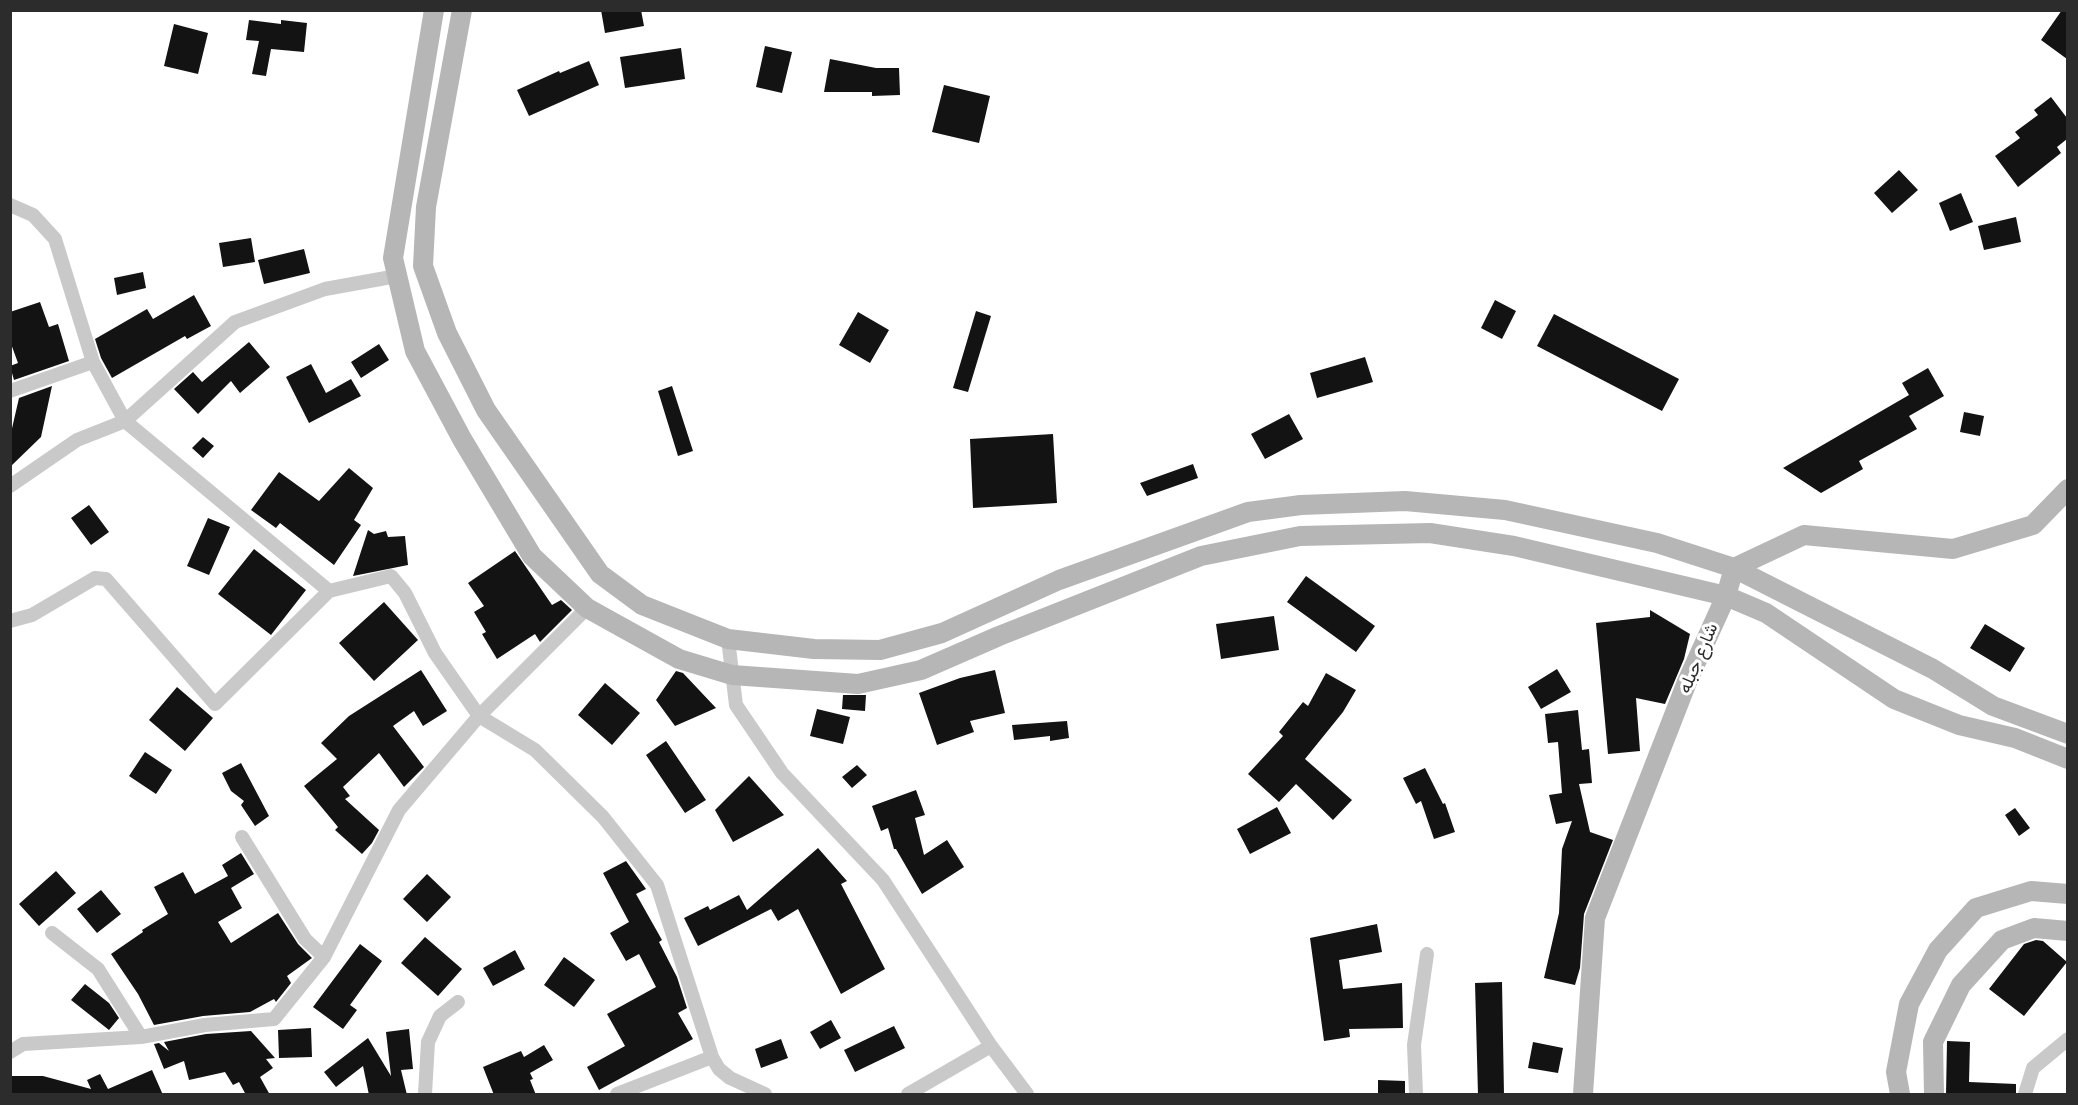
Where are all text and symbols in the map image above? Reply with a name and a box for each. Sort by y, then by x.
street label: شارع جبله [1674,620,1722,696]

